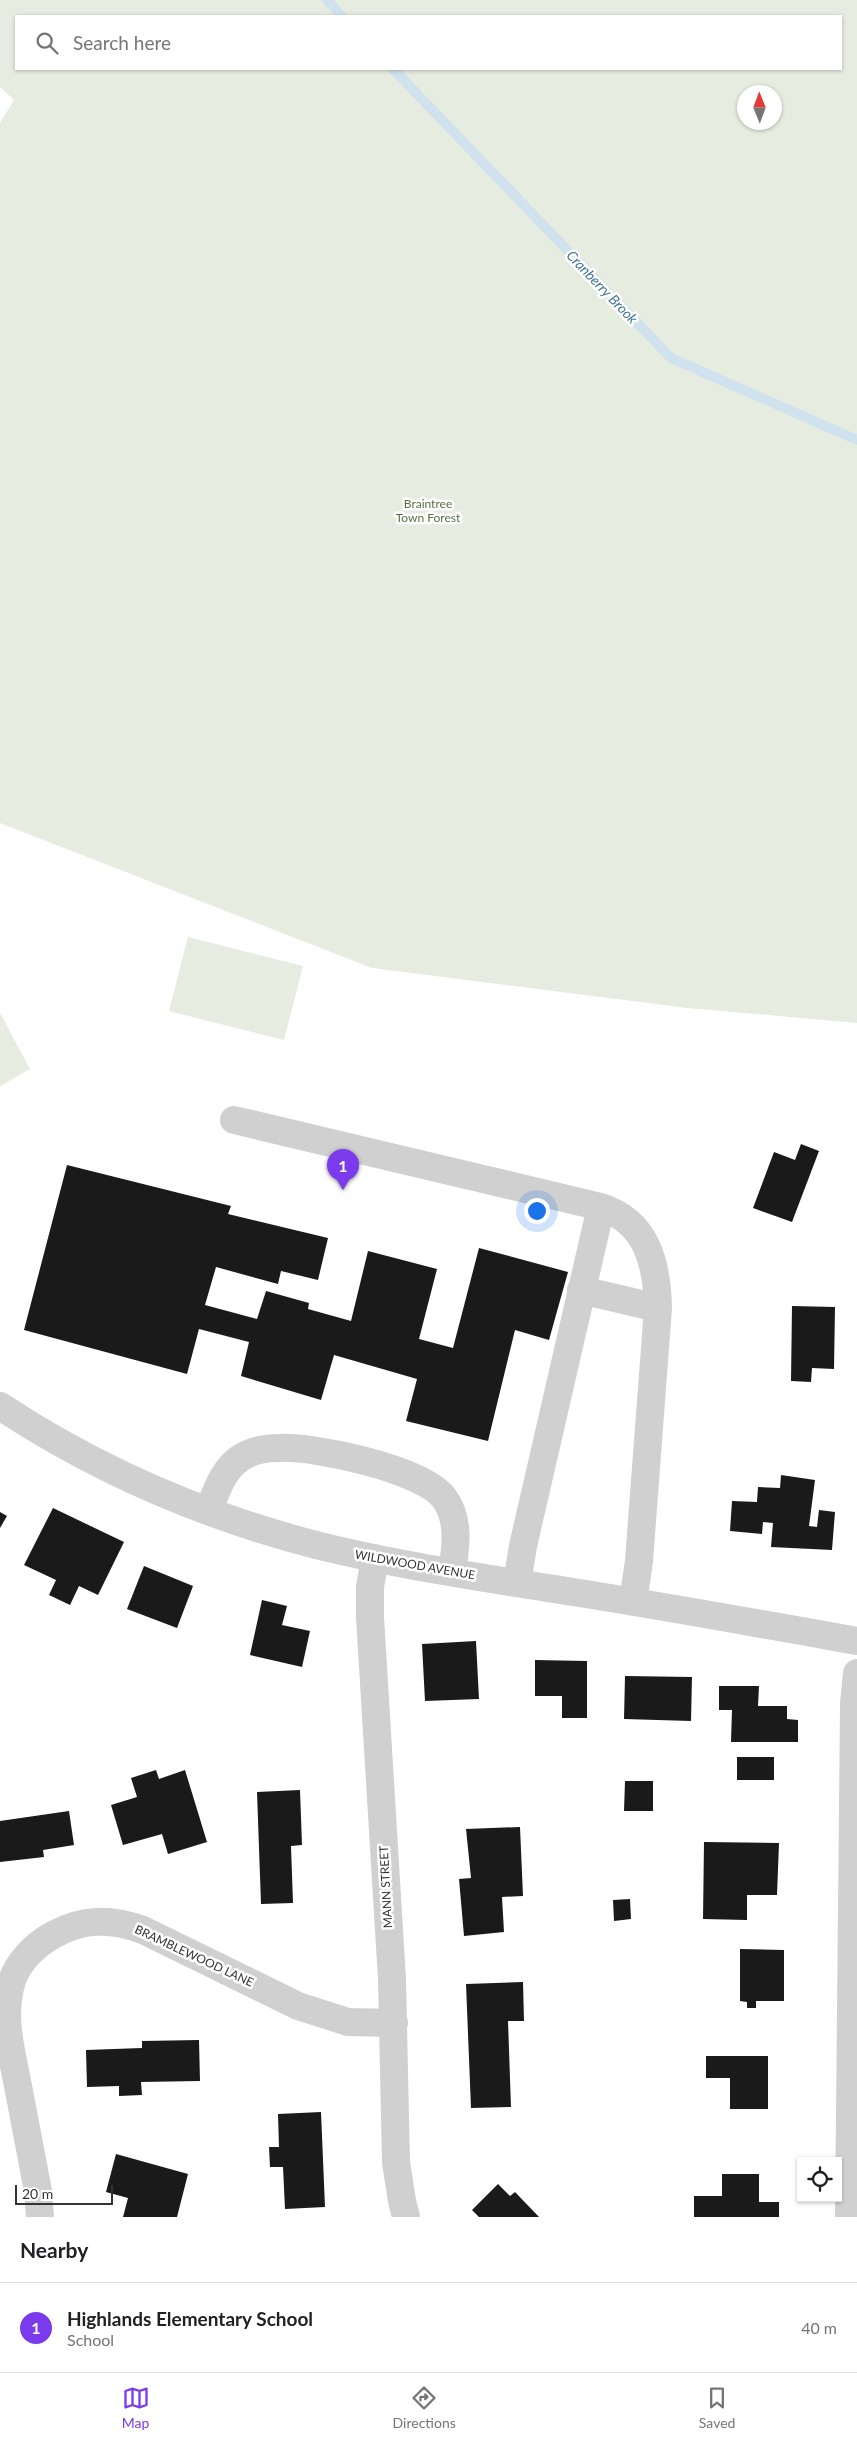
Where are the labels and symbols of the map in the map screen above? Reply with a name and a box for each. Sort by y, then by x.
north arrow [737,85,782,130]
water label: Cranberry Brook [563,247,642,327]
park label: Braintree Town Forest [396,496,461,525]
pin: 1 [327,1149,359,1190]
your location [524,1198,550,1224]
street label: WILDWOOD AVENUE [354,1547,476,1582]
street label: MANN STREET [376,1845,395,1929]
street label: BRAMBLEWOOD LANE [132,1921,256,1990]
scale bar [15,2182,112,2205]

